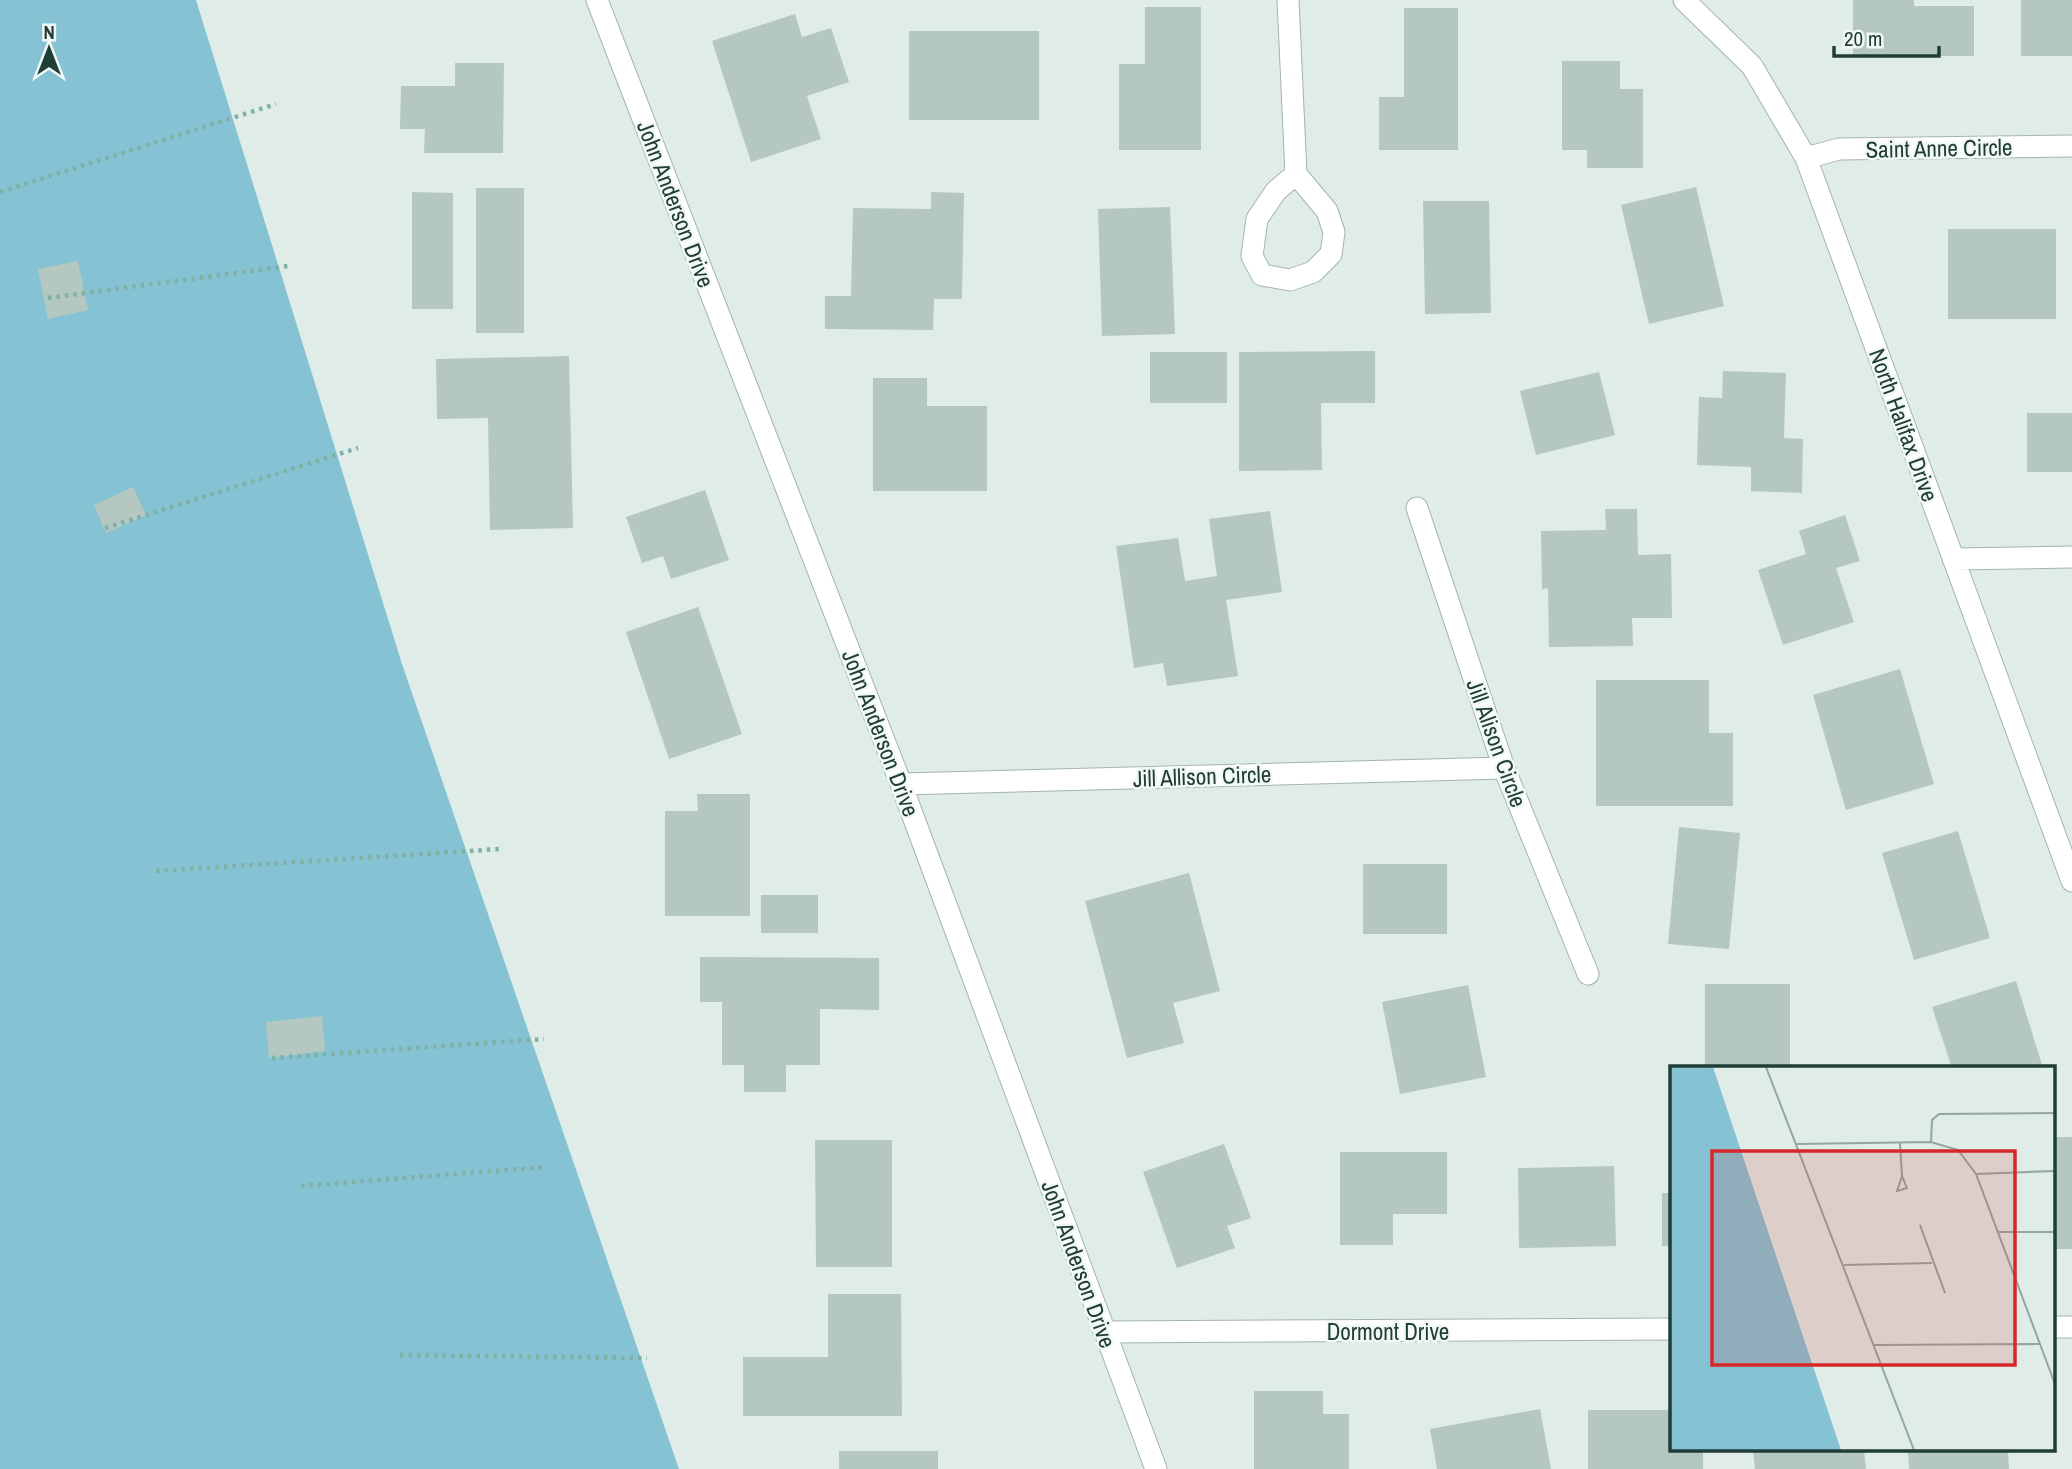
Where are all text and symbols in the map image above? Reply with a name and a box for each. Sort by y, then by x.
north arrow [14,14,84,84]
scale bar [1834,14,1939,58]
text: N [43,19,55,45]
text: 20 m [1844,24,1882,53]
street label: John Anderson Drive [630,116,722,292]
street label: Saint Anne Circle [1865,131,2013,165]
street label: North Halifax Drive [1862,344,1946,506]
street label: John Anderson Drive [835,645,927,821]
street label: Jill Alison Circle [1459,675,1535,811]
street label: Jill Allison Circle [1132,758,1272,794]
inset map [1670,1066,2054,1452]
street label: John Anderson Drive [1034,1176,1124,1352]
street label: Dormont Drive [1327,1316,1449,1347]

